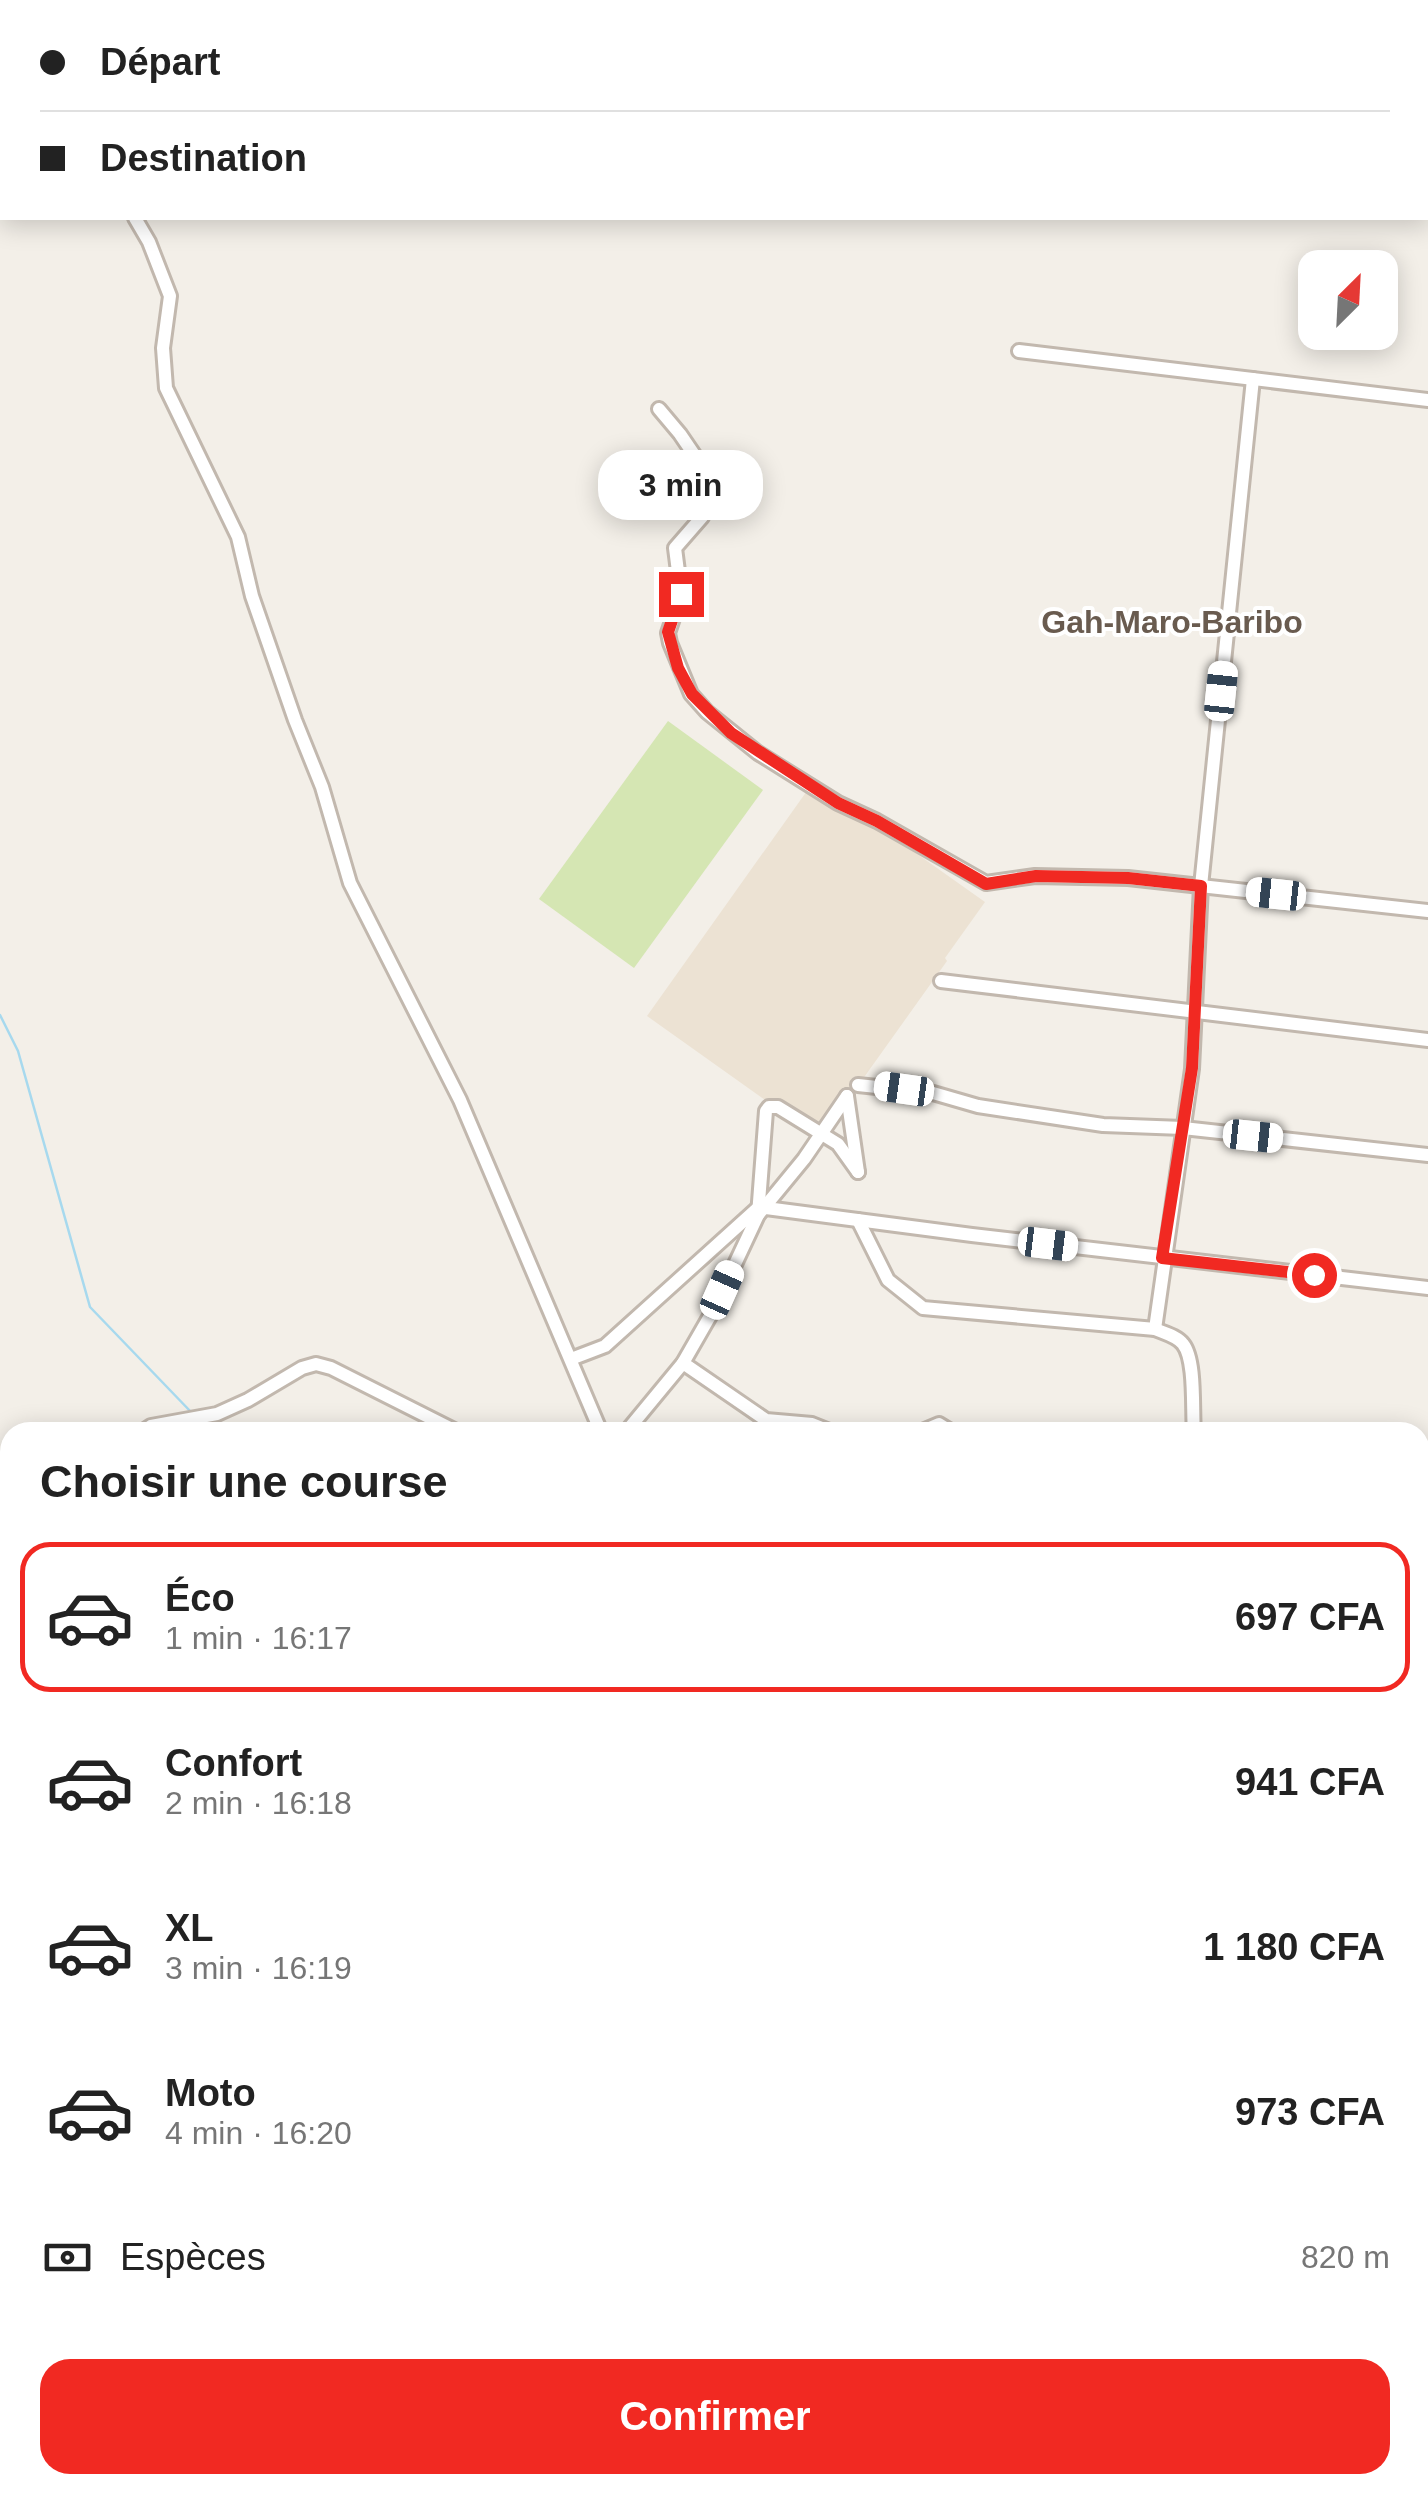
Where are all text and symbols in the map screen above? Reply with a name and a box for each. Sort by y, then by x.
text: Départ [100,41,220,83]
text: Destination [100,137,307,179]
north arrow [1298,250,1398,350]
map controls [1298,250,1398,350]
callout: 3 min [598,449,764,519]
text: 3 min [639,467,722,503]
route end [659,572,704,617]
district label: Gah-Maro-Baribo [1041,604,1303,640]
car [1203,660,1239,722]
car [1245,876,1307,912]
car [872,1070,936,1108]
car [1222,1118,1284,1154]
car [1016,1225,1080,1263]
route start [1292,1253,1337,1298]
car [696,1256,748,1324]
text: Choisir une course [40,1456,448,1507]
icon: car [45,1572,135,1662]
text: Éco [165,1577,235,1619]
text: 697 CFA [1235,1596,1385,1638]
text: 1 min · 16:17 [165,1620,352,1656]
icon: car [45,1737,135,1827]
text: Confort [165,1742,302,1784]
text: 941 CFA [1235,1761,1385,1803]
text: 2 min · 16:18 [165,1785,352,1821]
icon: car [45,1902,135,1992]
text: XL [165,1907,214,1949]
text: 1 180 CFA [1203,1926,1385,1968]
text: 3 min · 16:19 [165,1950,352,1986]
icon: car [45,2067,135,2157]
text: Moto [165,2072,256,2114]
text: 973 CFA [1235,2091,1385,2133]
text: 4 min · 16:20 [165,2115,352,2151]
icon: cash [40,2230,95,2285]
text: Espèces [120,2236,266,2278]
text: 820 m [1301,2239,1390,2275]
button: Confirmer [40,2359,1390,2474]

